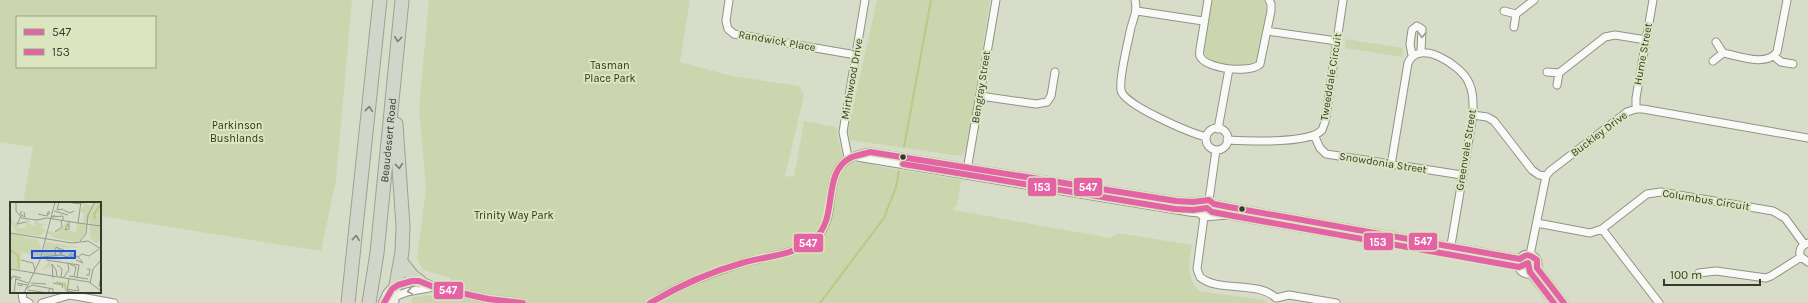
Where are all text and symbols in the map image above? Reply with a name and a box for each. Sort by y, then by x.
legend [16,16,156,68]
street label: Hume Street [1631,22,1655,86]
text: 547 [52,25,71,39]
street label: Randwick Place [737,28,817,54]
street label: Tweeddale Circuit [1318,32,1344,122]
one-way arrow [1418,33,1426,39]
one-way arrow [394,36,403,42]
street label: Mirthwood Drive [838,37,866,121]
text: 153 [52,45,70,59]
street label: Bengray Street [969,50,993,124]
park label: Tasman Place Park [584,59,636,85]
street label: Beaudesert Road [378,97,399,183]
one-way arrow [364,106,373,112]
street label: Greenvale Street [1453,108,1479,192]
street label: Buckley Drive [1568,108,1630,160]
park label: Parkinson Bushlands [210,119,264,145]
street label: Snowdonia Street [1338,150,1428,176]
unlabelled marker [898,152,908,162]
one-way arrow [394,162,403,169]
line badge: 153 [1027,177,1057,197]
line badge: 547 [1073,177,1103,197]
text: 153 [1033,181,1051,194]
text: 547 [1079,181,1098,194]
street label: Columbus Circuit [1661,187,1751,213]
inset map [10,202,101,293]
unlabelled marker [1237,204,1247,214]
park label: Trinity Way Park [474,209,554,222]
line badge: 153 [1363,232,1394,251]
line badge: 547 [1408,232,1438,251]
line badge: 547 [793,233,824,253]
one-way arrow [351,235,360,241]
text: 547 [1414,235,1433,248]
text: 153 [1369,236,1387,249]
text: 547 [799,237,818,250]
scale bar [1664,261,1760,287]
text: 100 m [1670,268,1702,282]
line badge: 547 [433,281,464,300]
text: 547 [439,284,458,297]
one-way arrow [407,287,413,295]

